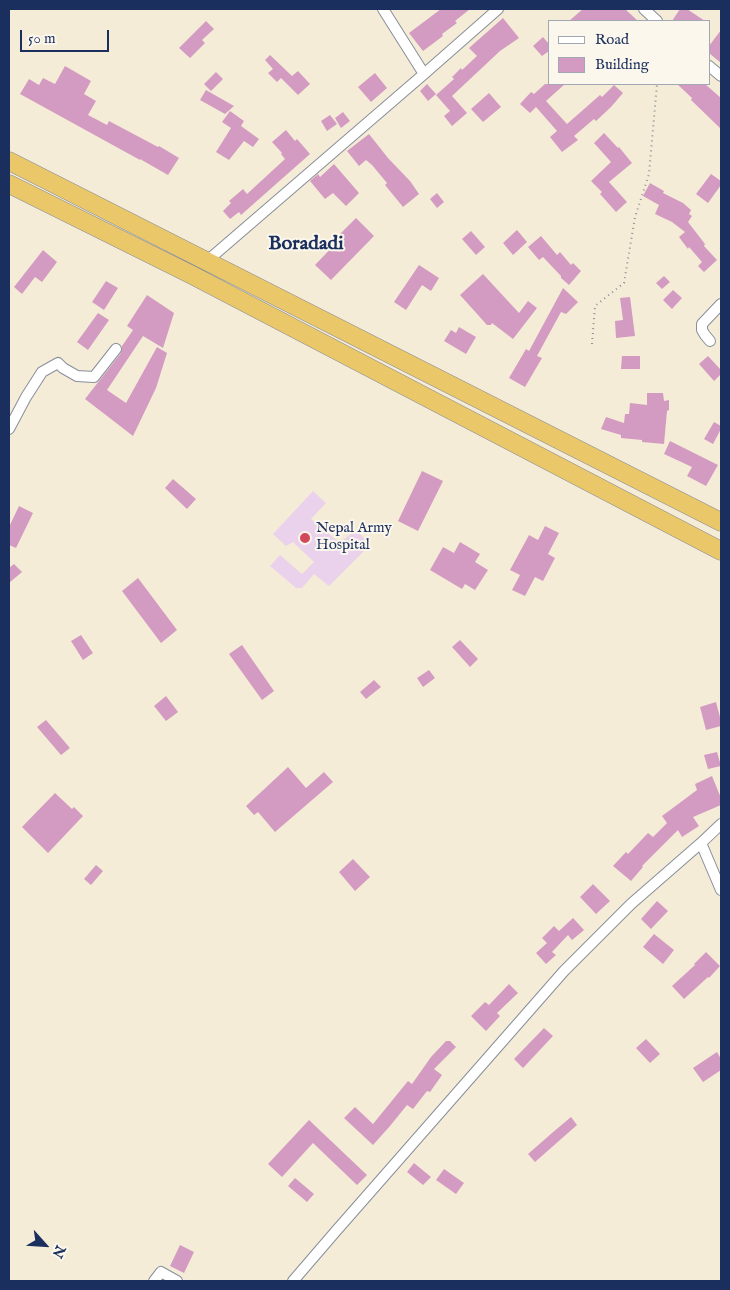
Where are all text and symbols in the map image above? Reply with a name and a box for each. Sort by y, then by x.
scale bar [22,20,111,52]
legend [548,20,710,85]
text: 50 m [28,29,56,48]
text: Road [595,30,629,49]
text: Building [595,55,649,74]
district label: Boradadi [268,233,344,257]
place label: Nepal Army Hospital [316,520,392,555]
marker: Nepal Army Hospital [298,531,312,545]
north arrow [20,1220,70,1270]
text: N [48,1242,69,1261]

